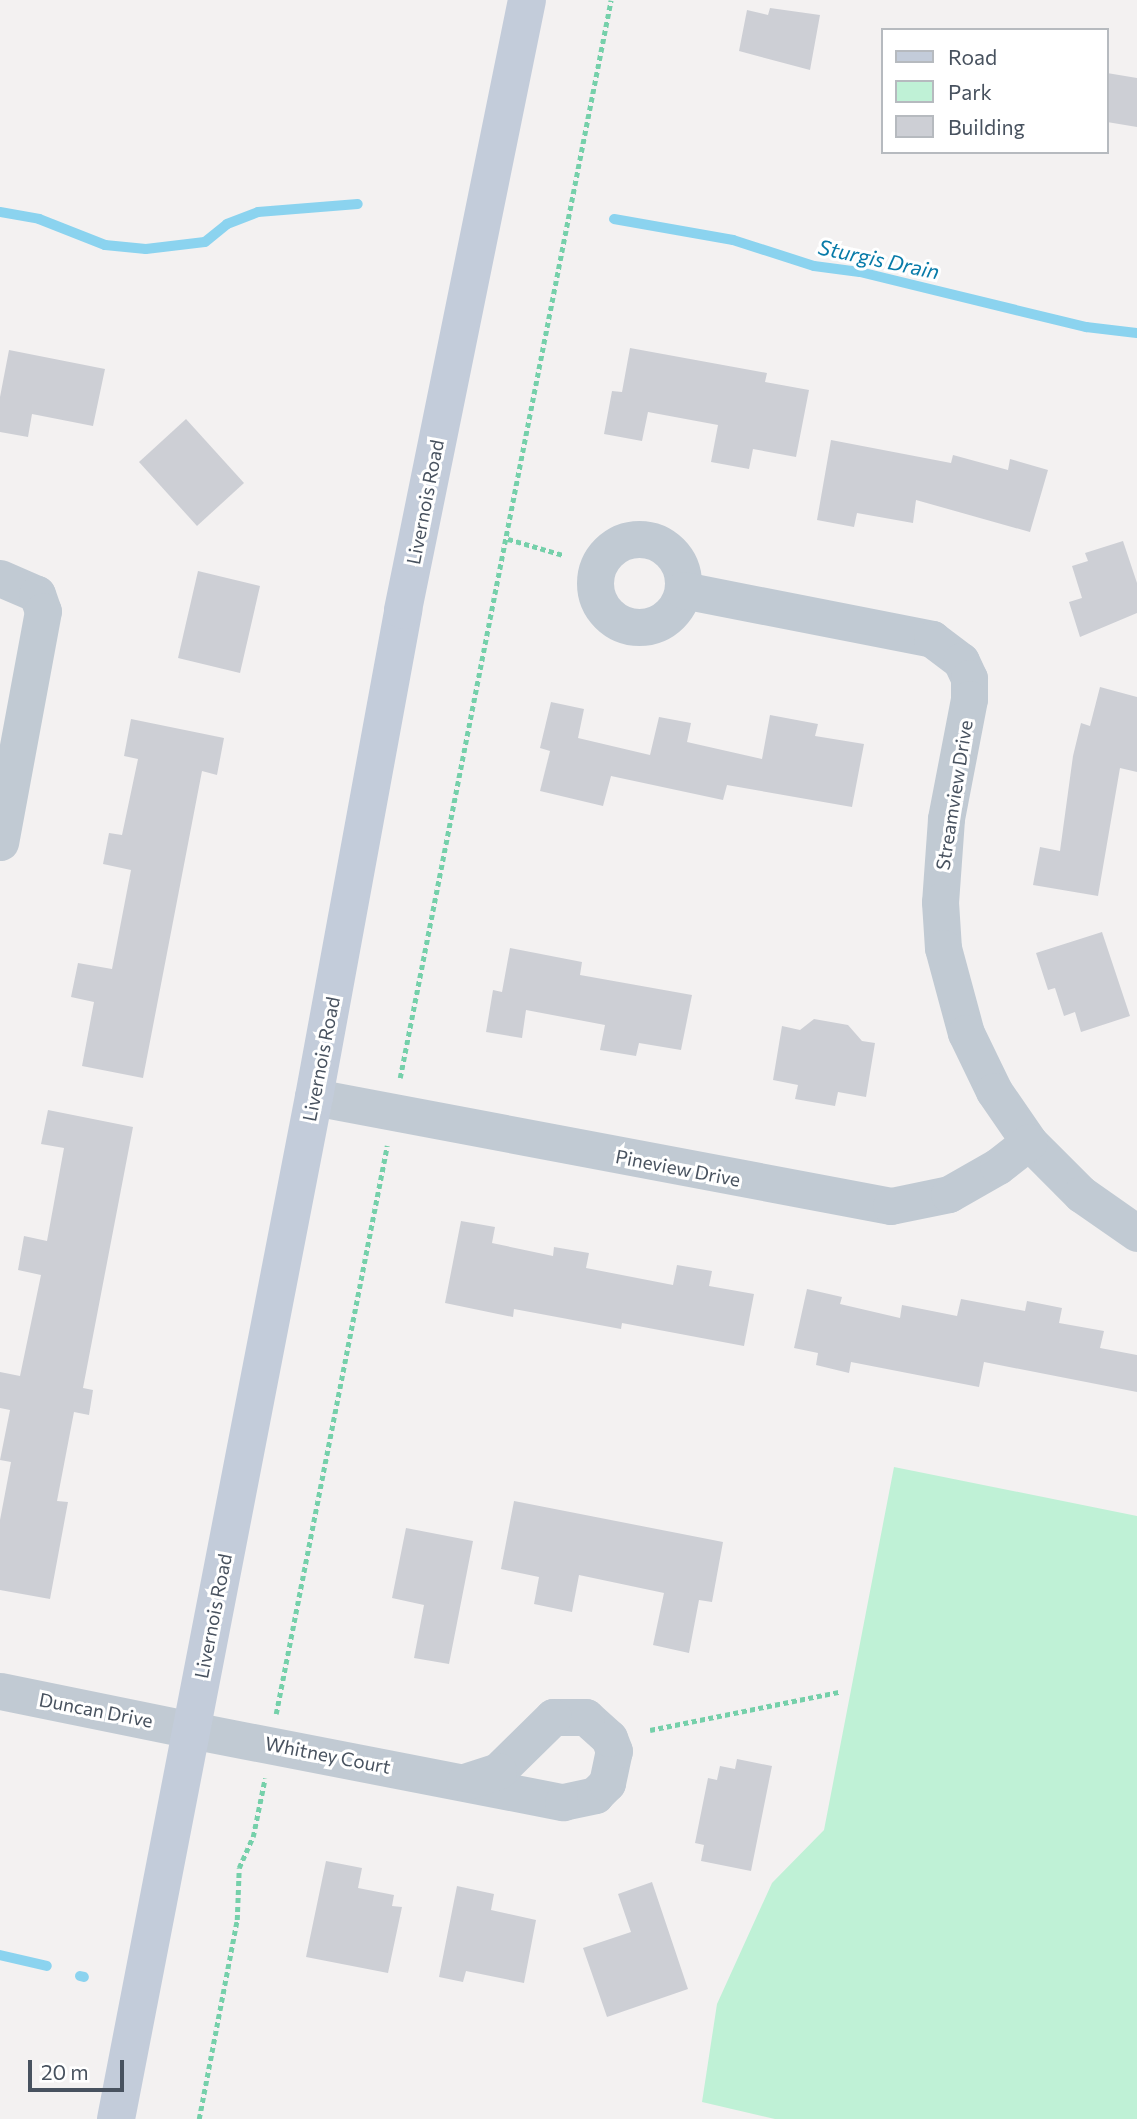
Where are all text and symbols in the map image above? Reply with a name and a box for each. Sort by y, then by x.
legend [881,28,1109,154]
text: Road [948,44,997,69]
text: Park [948,79,992,104]
text: Building [948,114,1025,139]
water label: Sturgis Drain [816,234,942,284]
street label: Livernois Road [402,438,448,566]
street label: Streamview Drive [931,718,977,872]
street label: Livernois Road [298,995,344,1123]
street label: Pineview Drive [614,1145,742,1191]
street label: Livernois Road [190,1552,236,1680]
street label: Duncan Drive [37,1688,155,1732]
street label: Whitney Court [263,1732,393,1778]
scale bar [32,2046,128,2090]
text: 20 m [41,2059,89,2084]

